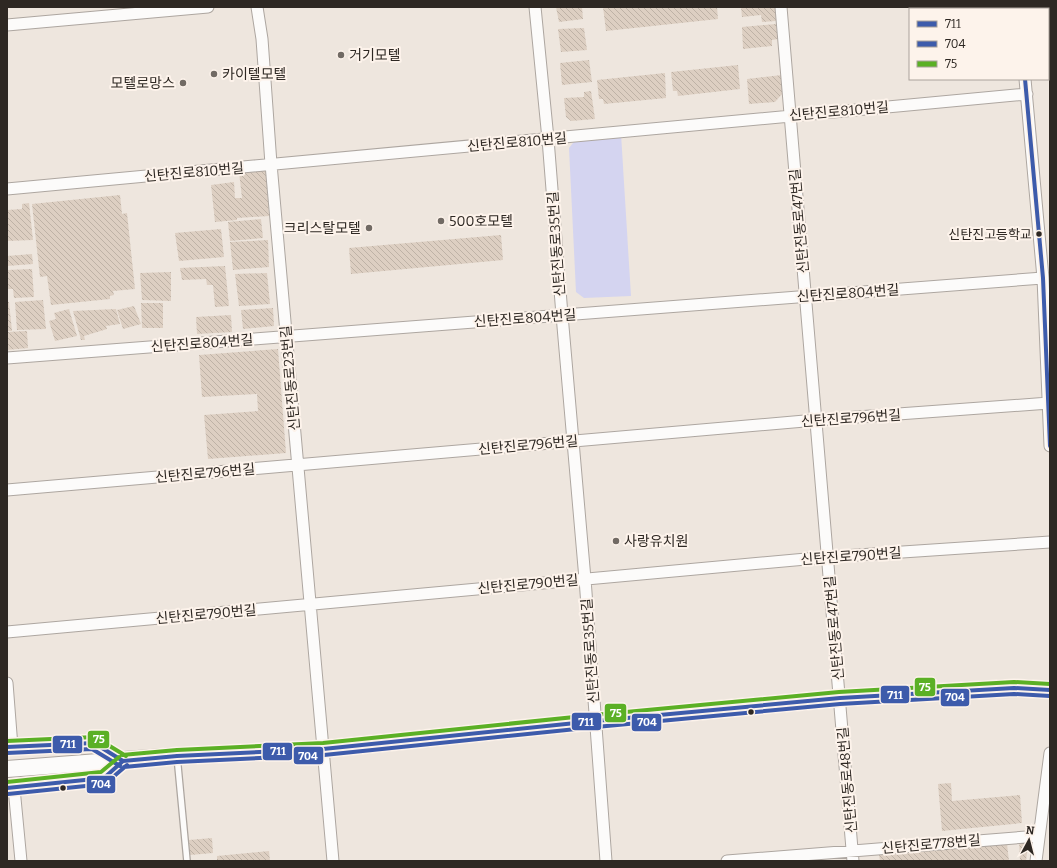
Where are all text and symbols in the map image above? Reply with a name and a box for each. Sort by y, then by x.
legend [909,8,1049,80]
text: 711 [945,17,961,31]
text: 704 [945,37,966,51]
place label: 거기모텔 [349,47,401,64]
marker: 거기모텔 [336,50,346,60]
text: 75 [945,57,957,71]
place label: 카이텔모텔 [222,66,286,83]
marker: 카이텔모텔 [209,69,219,79]
place label: 모텔로망스 [111,75,175,92]
marker: 모텔로망스 [178,78,188,88]
street label: 신탄진로810번길 [788,99,890,124]
street label: 신탄진로810번길 [466,130,568,155]
street label: 신탄진로810번길 [143,160,245,185]
street label: 신탄진동로47번길 [786,168,813,274]
street label: 신탄진동로35번길 [544,191,569,297]
place label: 500호모텔 [449,213,513,230]
marker: 500호모텔 [436,216,446,226]
place label: 크리스탈모텔 [284,220,361,237]
marker: 크리스탈모텔 [364,223,374,233]
place label: 신탄진고등학교 [948,227,1032,242]
marker: 신탄진고등학교 [1034,229,1044,239]
street label: 신탄진로804번길 [796,281,900,306]
street label: 신탄진로804번길 [473,306,577,331]
street label: 신탄진동로23번길 [277,325,304,431]
street label: 신탄진로804번길 [150,331,254,356]
street label: 신탄진로796번길 [800,407,902,430]
street label: 신탄진로796번길 [477,433,579,458]
street label: 신탄진로796번길 [154,461,256,486]
place label: 사랑유치원 [624,533,688,550]
marker: 사랑유치원 [611,536,621,546]
street label: 신탄진로790번길 [800,544,902,569]
street label: 신탄진로790번길 [477,572,579,597]
street label: 신탄진동로47번길 [821,575,848,681]
street label: 신탄진동로35번길 [578,598,603,704]
street label: 신탄진로790번길 [155,602,257,627]
line badge: 75 [914,677,936,697]
text: 75 [919,681,931,694]
line badge: 711 [880,685,910,704]
line badge: 704 [940,688,970,707]
text: 711 [887,689,903,702]
text: 704 [945,691,965,704]
line badge: 75 [604,703,627,723]
text: 75 [610,707,622,720]
unlabelled marker [746,707,756,717]
line badge: 711 [571,712,602,731]
line badge: 704 [631,713,662,732]
text: 711 [578,716,594,729]
text: 704 [637,716,657,729]
street label: 신탄진동로48번길 [834,726,861,834]
line badge: 75 [87,730,110,749]
text: 75 [93,733,105,746]
line badge: 711 [52,735,83,754]
text: 711 [60,738,76,751]
line badge: 711 [262,742,293,761]
text: 711 [270,745,286,758]
line badge: 704 [293,746,324,765]
text: 704 [298,750,318,763]
line badge: 704 [86,775,116,794]
text: 704 [91,778,111,791]
unlabelled marker [58,783,68,793]
north arrow [1009,820,1049,860]
text: N [1025,824,1036,838]
street label: 신탄진로778번길 [881,832,981,857]

